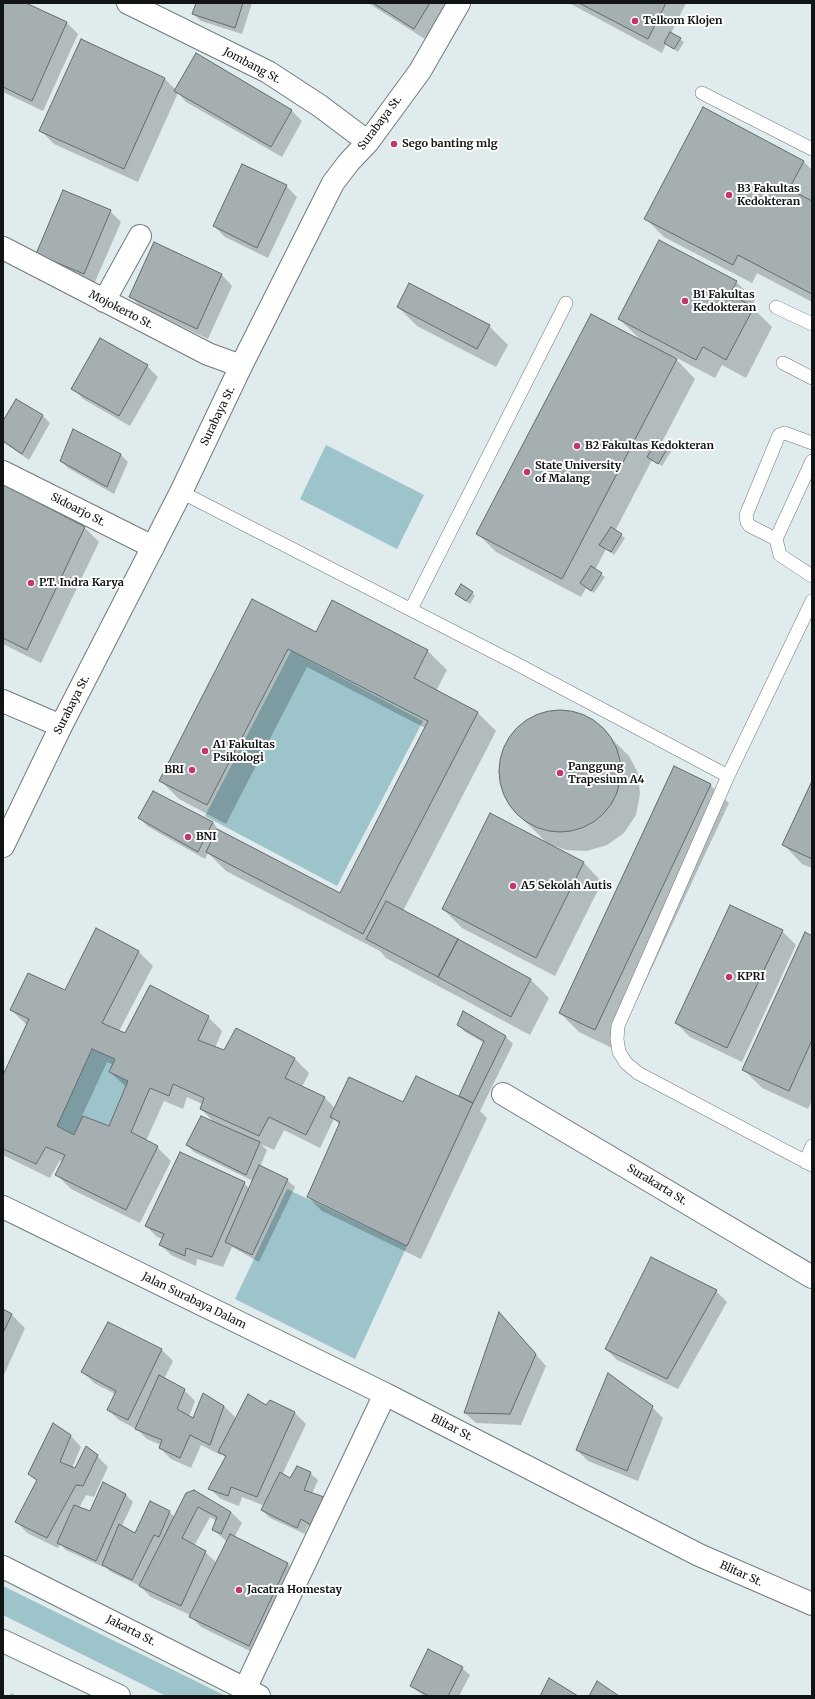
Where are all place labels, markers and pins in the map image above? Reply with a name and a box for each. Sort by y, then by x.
place label: Telkom Klojen [643,14,722,28]
marker: Telkom Klojen [630,16,640,26]
place label: Sego banting mlg [402,137,498,151]
marker: Sego banting mlg [389,139,399,149]
place label: B3 Fakultas Kedokteran [737,182,800,208]
marker: B3 Fakultas Kedokteran [724,190,734,200]
place label: B1 Fakultas Kedokteran [693,288,756,314]
marker: B1 Fakultas Kedokteran [680,296,690,306]
place label: B2 Fakultas Kedokteran [585,439,714,453]
marker: B2 Fakultas Kedokteran [572,441,582,451]
place label: State University of Malang [535,459,621,485]
marker: State University of Malang [522,467,532,477]
place label: P.T. Indra Karya [39,576,124,590]
marker: P.T. Indra Karya [26,578,36,588]
place label: A1 Fakultas Psikologi [213,738,275,764]
marker: A1 Fakultas Psikologi [200,746,210,756]
place label: Panggung Trapesium A4 [568,760,644,786]
place label: BRI [164,763,184,777]
marker: BRI [187,765,197,775]
marker: Panggung Trapesium A4 [555,768,565,778]
place label: BNI [196,830,217,844]
marker: BNI [183,832,193,842]
place label: A5 Sekolah Autis [521,879,612,893]
marker: A5 Sekolah Autis [508,881,518,891]
place label: KPRI [737,970,765,984]
marker: KPRI [724,972,734,982]
place label: Jacatra Homestay [247,1583,342,1597]
marker: Jacatra Homestay [234,1585,244,1595]

